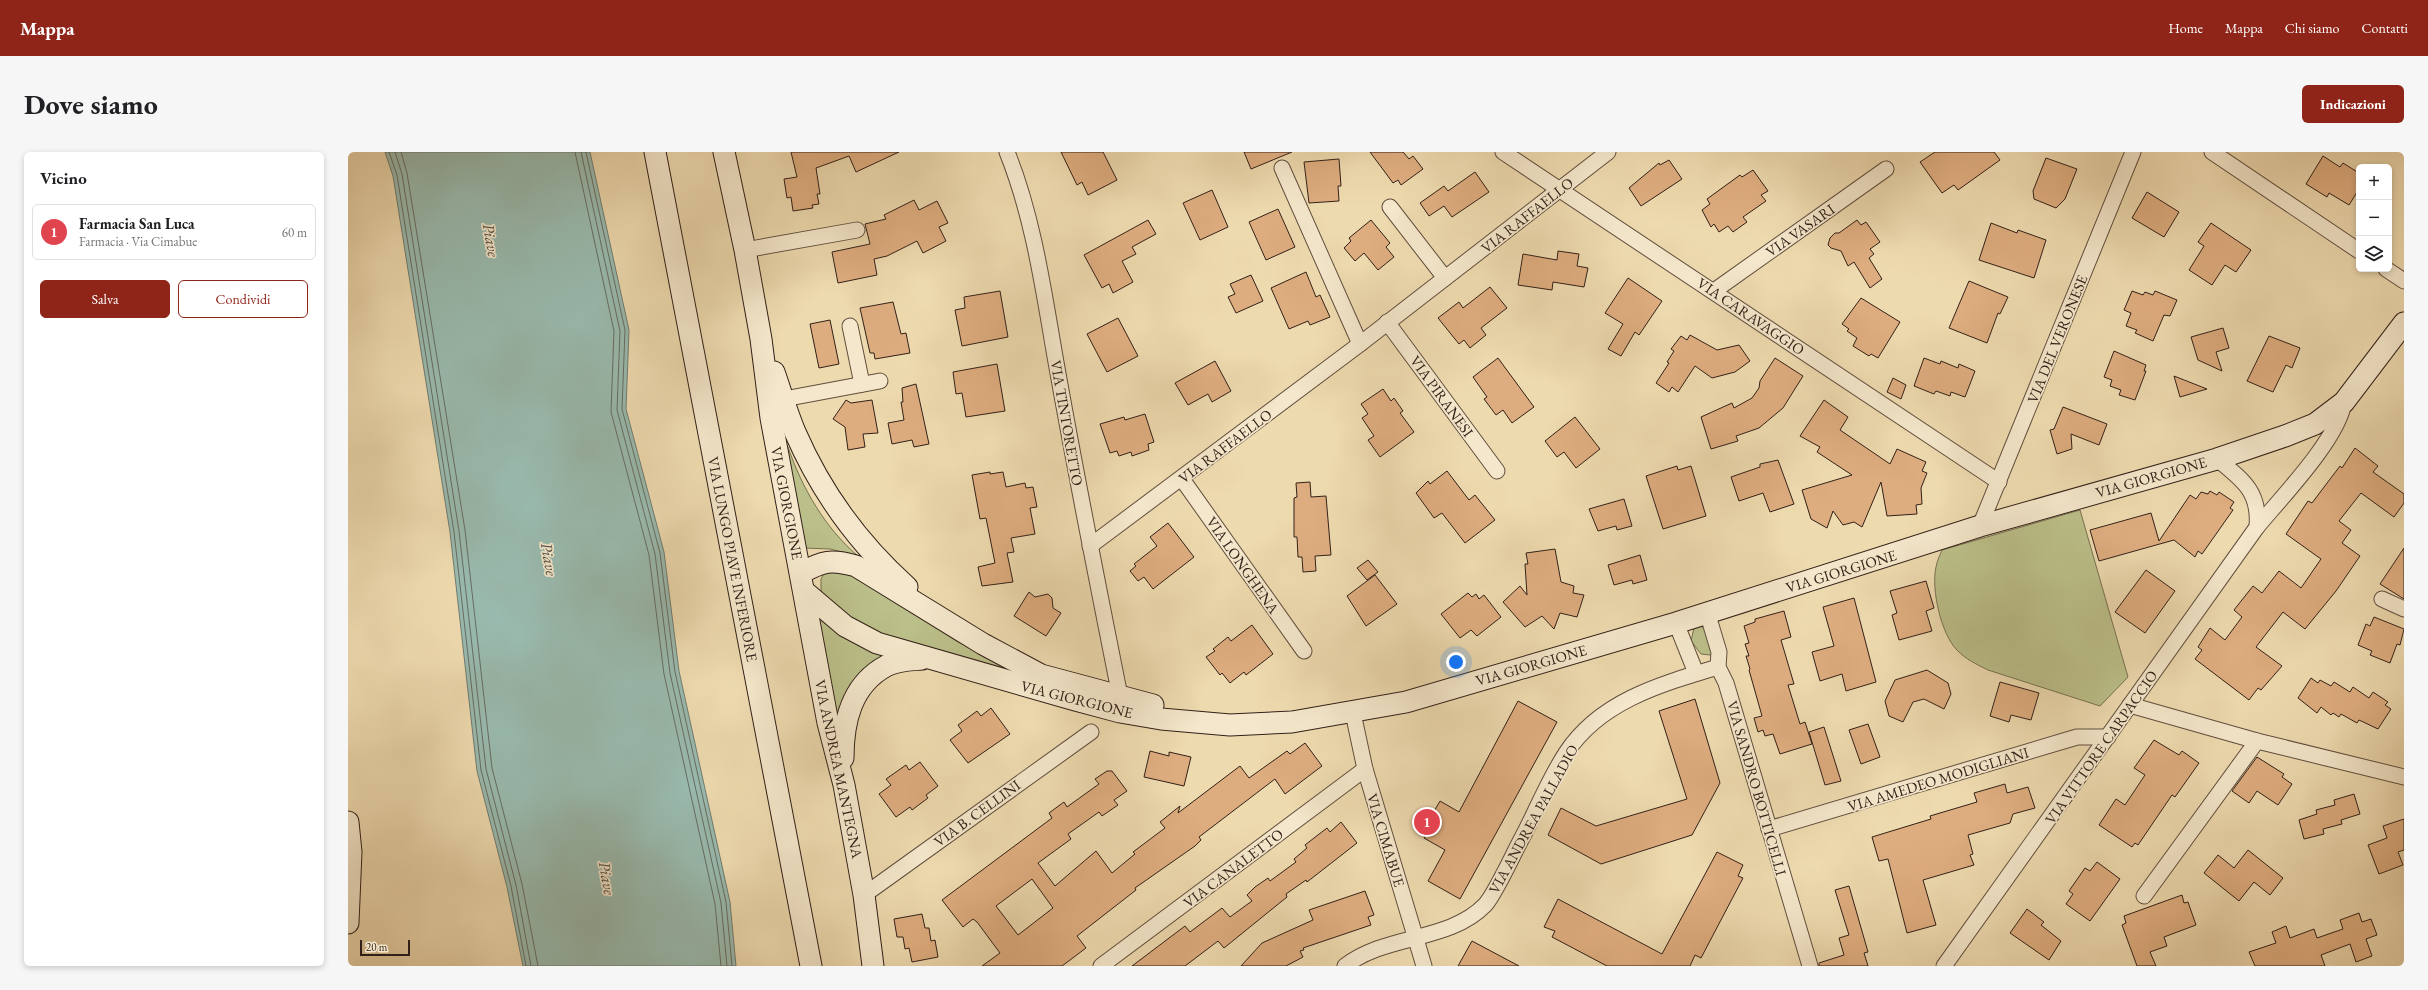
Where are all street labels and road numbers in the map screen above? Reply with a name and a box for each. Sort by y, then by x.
street label: VIA RAFFAELLO [1477,173,1577,257]
street label: VIA VASARI [1762,199,1838,261]
street label: VIA DEL VERONESE [2023,272,2092,406]
street label: VIA CARAVAGGIO [1694,273,1808,359]
street label: VIA PIRANESI [1406,352,1478,440]
street label: VIA TINTORETTO [1047,359,1087,487]
street label: VIA RAFFAELLO [1174,405,1276,487]
street label: VIA GIORGIONE [767,445,807,562]
street label: VIA GIORGIONE [2093,452,2209,502]
street label: VIA LUNGO PIAVE INFERIORE [704,455,762,664]
street label: VIA LONGHENA [1202,513,1284,618]
street label: VIA GIORGIONE [1783,545,1899,597]
street label: VIA GIORGIONE [1473,640,1589,690]
street label: VIA VITTORE CARPACCIO [2041,666,2161,828]
street label: VIA GIORGIONE [1019,676,1135,722]
street label: VIA ANDREA MANTEGNA [811,678,867,861]
street label: VIA SANDRO BOTTICELLI [1723,698,1791,878]
street label: VIA ANDREA PALLADIO [1484,741,1582,897]
street label: VIA AMEDEO MODIGLIANI [1845,742,2031,816]
street label: VIA B. CELLINI [930,775,1024,851]
street label: VIA CIMABUE [1363,791,1409,889]
street label: VIA CANALETTO [1179,824,1287,912]

